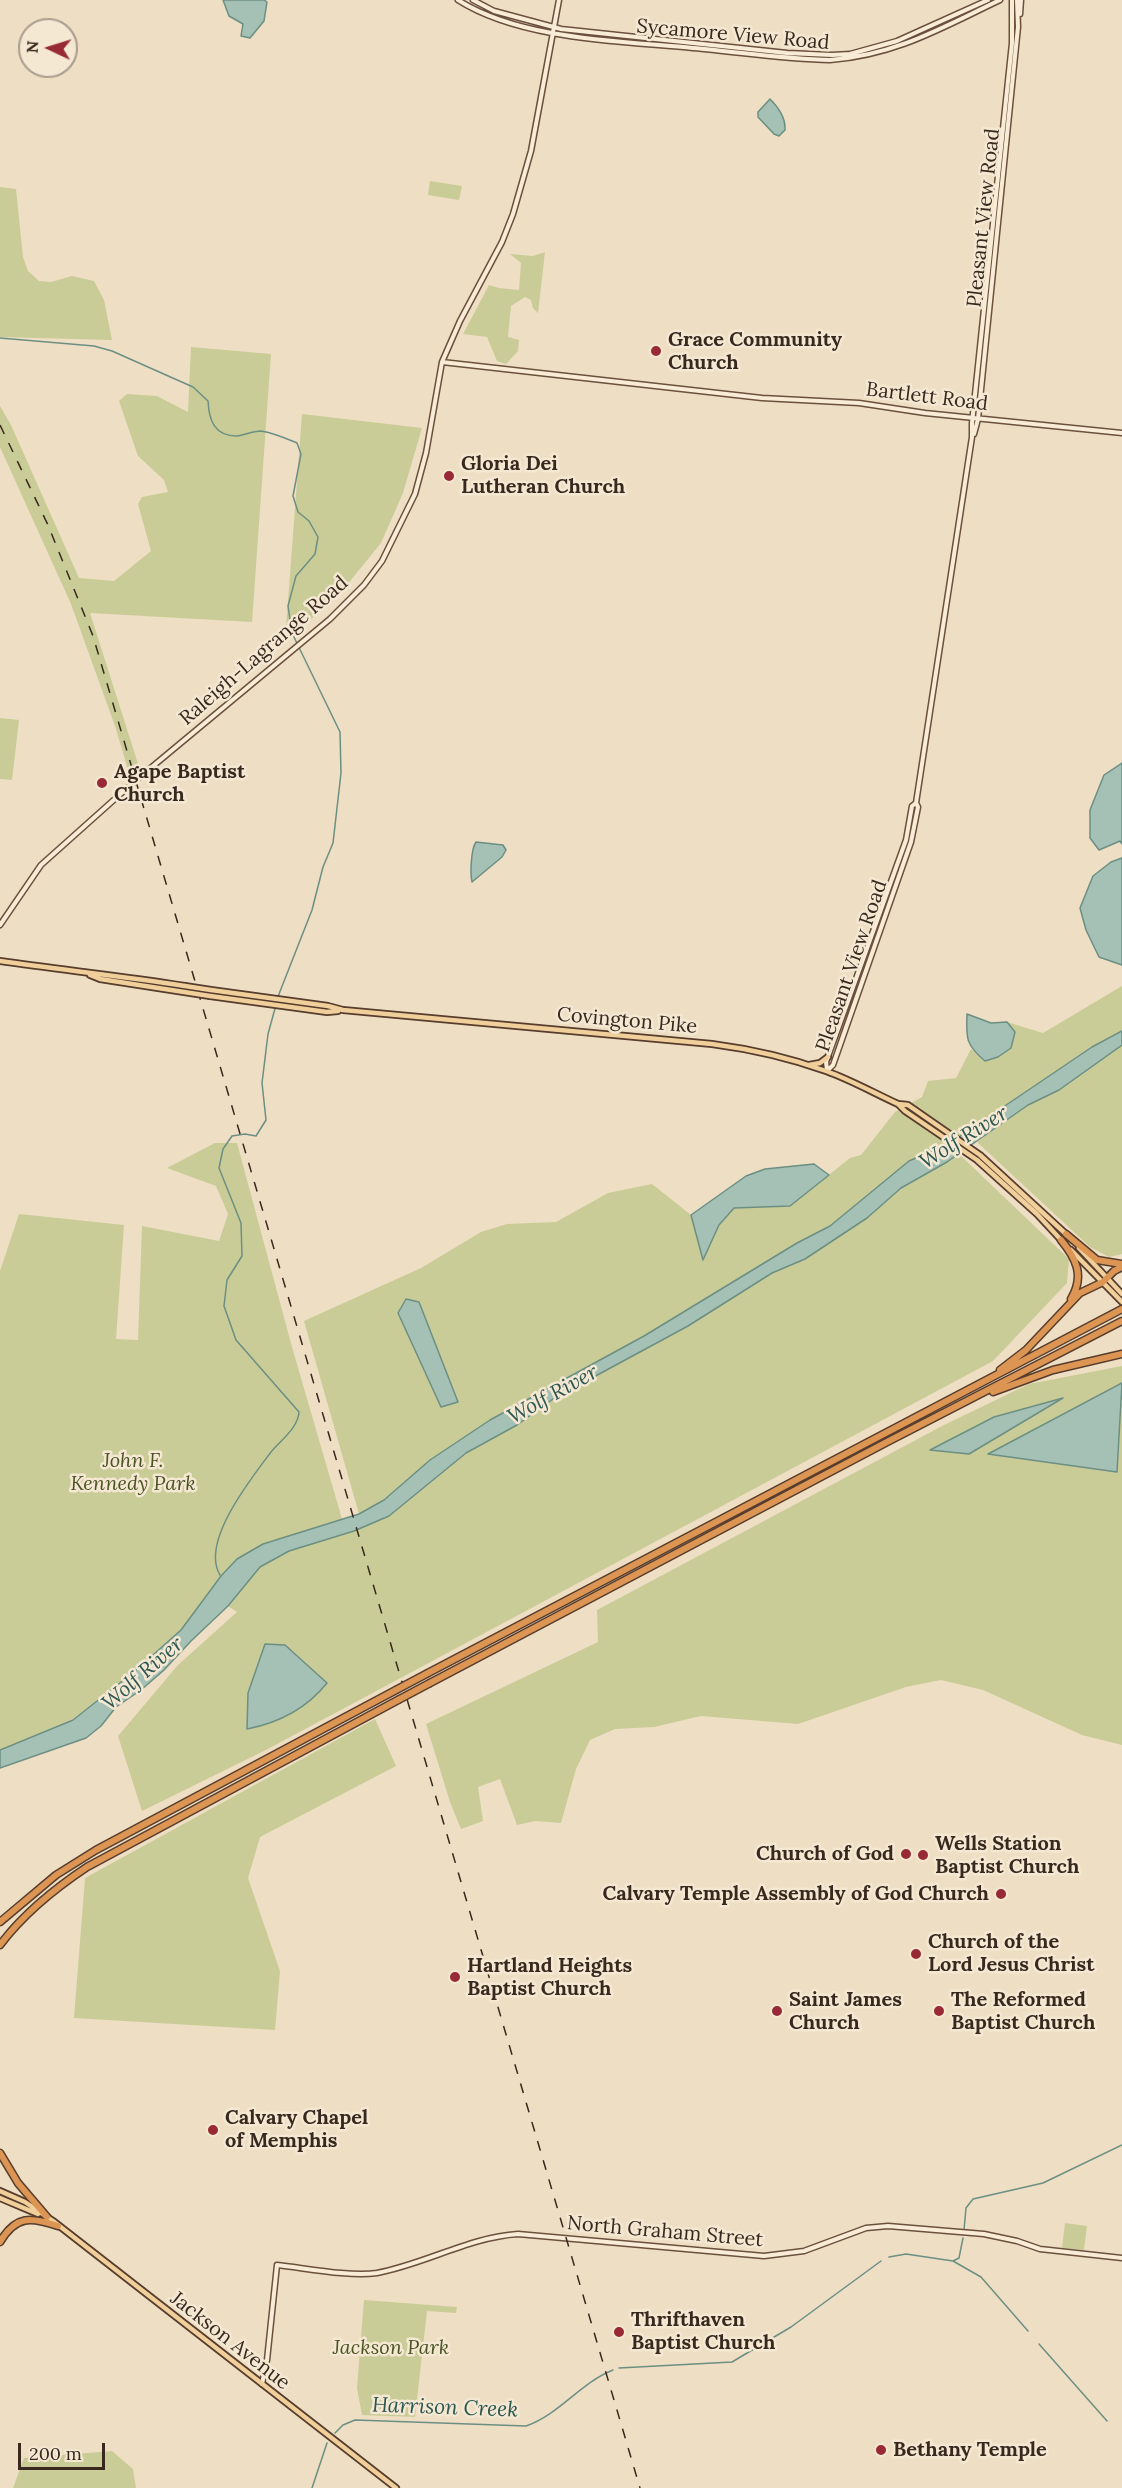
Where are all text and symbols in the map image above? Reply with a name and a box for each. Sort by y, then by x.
street label: Sycamore View Road [636,15,830,55]
north arrow [18,18,78,78]
text: N [22,40,42,54]
street label: Pleasant View Road [963,127,1005,309]
place label: Grace Community Church [668,328,842,375]
marker: Grace Community Church [649,344,663,358]
street label: Bartlett Road [865,378,989,416]
place label: Gloria Dei Lutheran Church [461,452,625,499]
marker: Gloria Dei Lutheran Church [442,469,456,483]
street label: Raleigh-Lagrange Road [175,571,353,731]
place label: Agape Baptist Church [114,760,245,807]
marker: Agape Baptist Church [95,776,109,790]
street label: Pleasant View Road [811,877,893,1055]
street label: Covington Pike [556,1003,698,1039]
water label: Wolf River [915,1101,1013,1175]
water label: Wolf River [503,1360,603,1430]
park label: John F. Kennedy Park [70,1449,196,1496]
water label: Wolf River [97,1632,189,1716]
place label: Wells Station Baptist Church [935,1832,1079,1879]
place label: Church of God [756,1842,894,1866]
marker: Church of God [899,1847,913,1861]
marker: Wells Station Baptist Church [916,1848,930,1862]
place label: Calvary Temple Assembly of God Church [602,1882,989,1906]
marker: Calvary Temple Assembly of God Church [994,1887,1008,1901]
place label: Church of the Lord Jesus Christ [928,1930,1095,1977]
marker: Church of the Lord Jesus Christ [909,1947,923,1961]
place label: Hartland Heights Baptist Church [467,1954,632,2001]
marker: Hartland Heights Baptist Church [448,1970,462,1984]
place label: Saint James Church [789,1988,902,2035]
place label: The Reformed Baptist Church [951,1988,1095,2035]
marker: Saint James Church [770,2004,784,2018]
marker: The Reformed Baptist Church [932,2004,946,2018]
place label: Calvary Chapel of Memphis [225,2106,368,2153]
marker: Calvary Chapel of Memphis [206,2123,220,2137]
street label: North Graham Street [566,2211,764,2253]
street label: Jackson Avenue [165,2287,295,2395]
place label: Thrifthaven Baptist Church [631,2308,775,2355]
marker: Thrifthaven Baptist Church [612,2325,626,2339]
park label: Jackson Park [333,2336,449,2360]
water label: Harrison Creek [371,2393,519,2423]
scale bar [21,2431,108,2469]
place label: Bethany Temple [893,2438,1047,2462]
text: 200 m [29,2442,82,2465]
marker: Bethany Temple [874,2443,888,2457]

